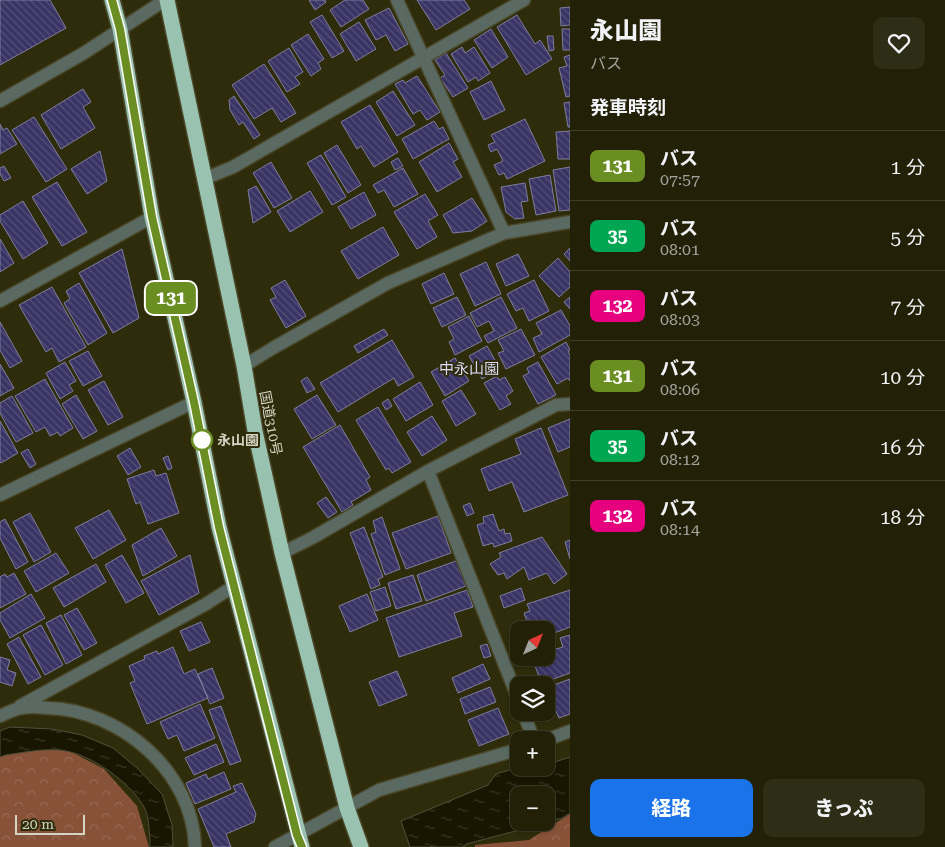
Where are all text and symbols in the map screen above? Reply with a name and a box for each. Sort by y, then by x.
text: 永山園 [590,17,662,45]
button: heart [873,17,925,69]
text: バス [590,54,622,73]
text: 発車時刻 [590,96,666,119]
text: バス [660,147,698,170]
text: 131 [602,155,633,176]
text: 1 分 [891,156,925,179]
text: 07:57 [660,170,700,189]
text: バス [660,217,698,240]
text: 35 [607,225,628,246]
text: 5 分 [891,226,925,249]
text: 08:01 [660,240,700,259]
line badge: 131 [142,282,200,314]
text: 131 [156,287,186,308]
text: バス [660,287,698,310]
text: 132 [602,295,633,316]
text: 7 分 [891,296,925,319]
text: 08:03 [660,310,700,329]
text: バス [660,357,698,380]
district label: 中永山園 [439,360,499,378]
text: 131 [602,365,633,386]
text: 10 分 [880,366,925,389]
text: 08:06 [660,380,700,399]
street label: 国道310号 [257,389,285,457]
text: バス [660,427,698,450]
marker: 永山園 [191,429,213,451]
place label: 永山園 [217,432,259,448]
text: 35 [607,435,628,456]
text: 16 分 [880,436,925,459]
text: 08:12 [660,450,700,469]
text: バス [660,497,698,520]
text: 132 [602,505,633,526]
text: 18 分 [880,506,925,529]
text: 08:14 [660,520,700,539]
north arrow [510,621,555,666]
map controls [510,621,555,831]
button: layers [510,676,555,721]
button: + [510,731,555,776]
button: 経路 [590,779,753,837]
button: きっぷ [763,779,925,837]
button: − [510,786,555,831]
scale bar [15,812,85,835]
text: 20 m [22,816,54,832]

